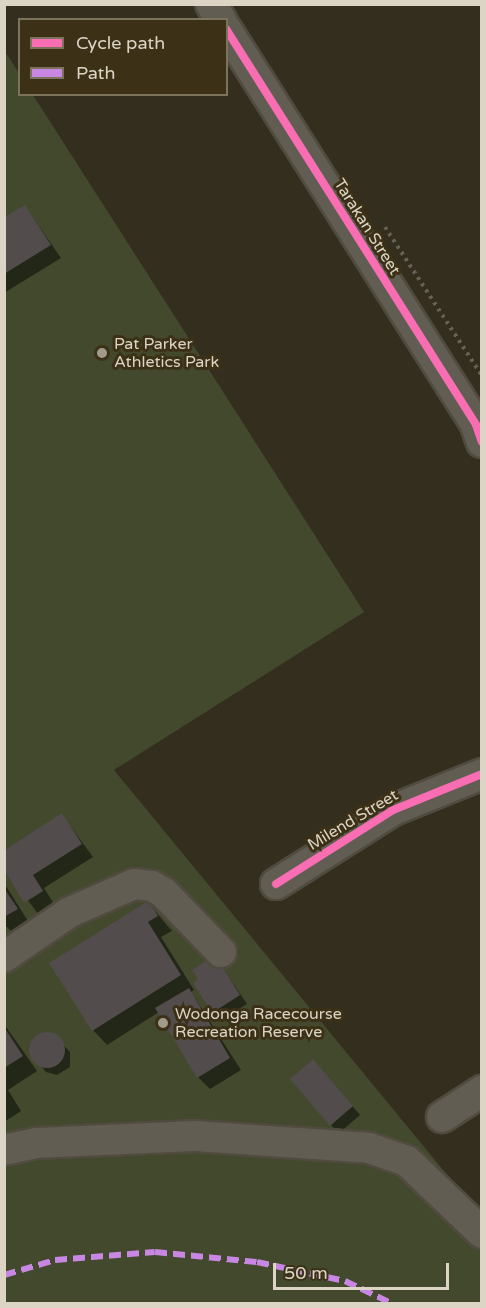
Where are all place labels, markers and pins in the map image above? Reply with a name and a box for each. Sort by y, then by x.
place label: Pat Parker Athletics Park [114,334,219,372]
marker: Pat Parker Athletics Park [95,346,109,360]
place label: Wodonga Racecourse Recreation Reserve [175,1004,342,1042]
marker: Wodonga Racecourse Recreation Reserve [156,1016,170,1030]

